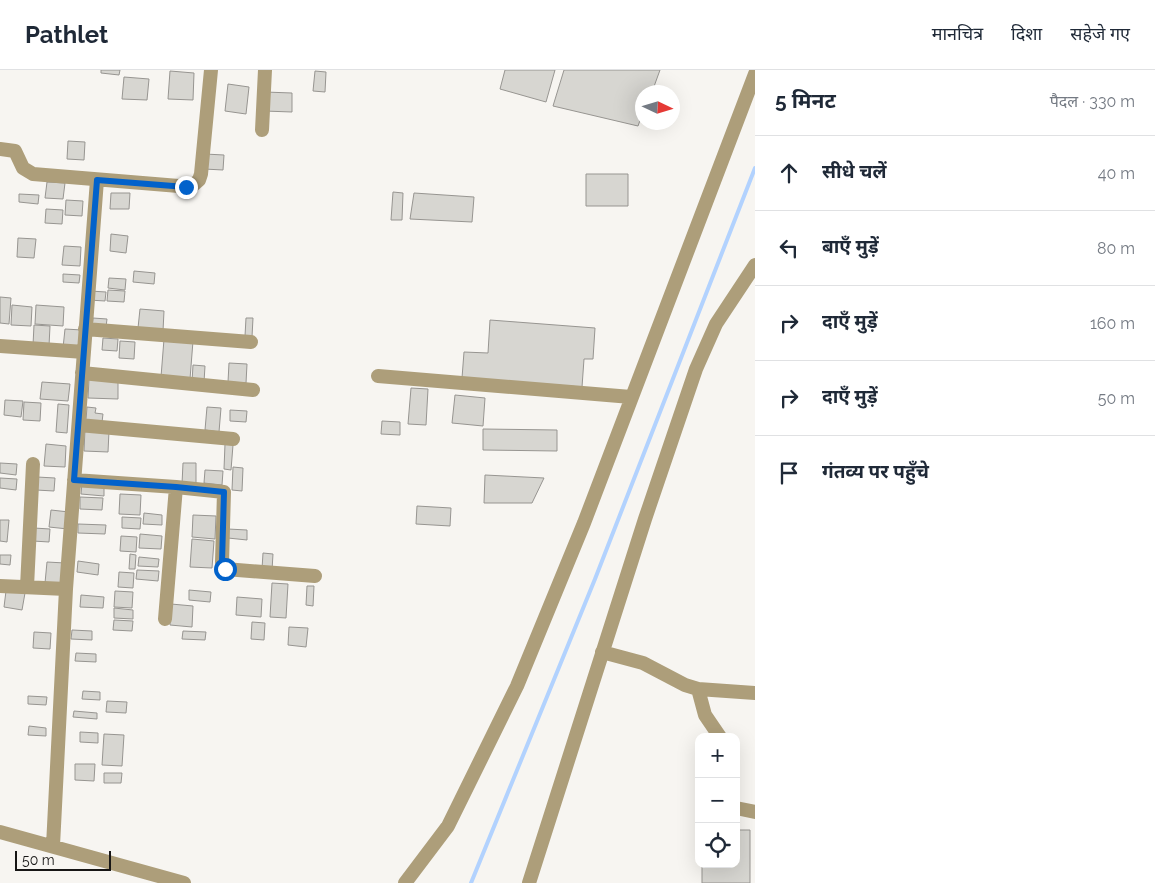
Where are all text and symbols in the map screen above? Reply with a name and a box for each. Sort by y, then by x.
text: Pathlet [25,20,108,49]
text: मानचित्र [932,23,983,44]
text: दिशा [1011,23,1042,44]
text: सहेजे गए [1070,23,1130,44]
north arrow [635,85,680,130]
text: 5 मिनट [775,88,836,113]
text: पैदल · 330 m [1050,92,1135,111]
icon: ahead [775,159,803,187]
text: सीधे चलें [822,160,886,182]
text: 40 m [1098,164,1135,183]
route end [175,176,198,199]
icon: left [775,234,803,262]
text: बाएँ मुड़ें [822,235,879,257]
text: 80 m [1097,239,1135,258]
icon: right [775,309,803,337]
text: दाएँ मुड़ें [822,310,878,332]
text: 160 m [1090,314,1135,333]
icon: right [775,384,803,412]
text: दाएँ मुड़ें [822,385,878,407]
text: 50 m [1098,389,1135,408]
icon: arrive [775,459,803,487]
text: गंतव्य पर पहुँचे [822,460,929,482]
route start [214,558,237,581]
map controls [695,733,740,868]
button: + [695,733,740,778]
button: − [695,778,740,823]
button: locate [695,823,740,868]
scale bar [15,848,111,871]
text: 50 m [22,852,55,868]

